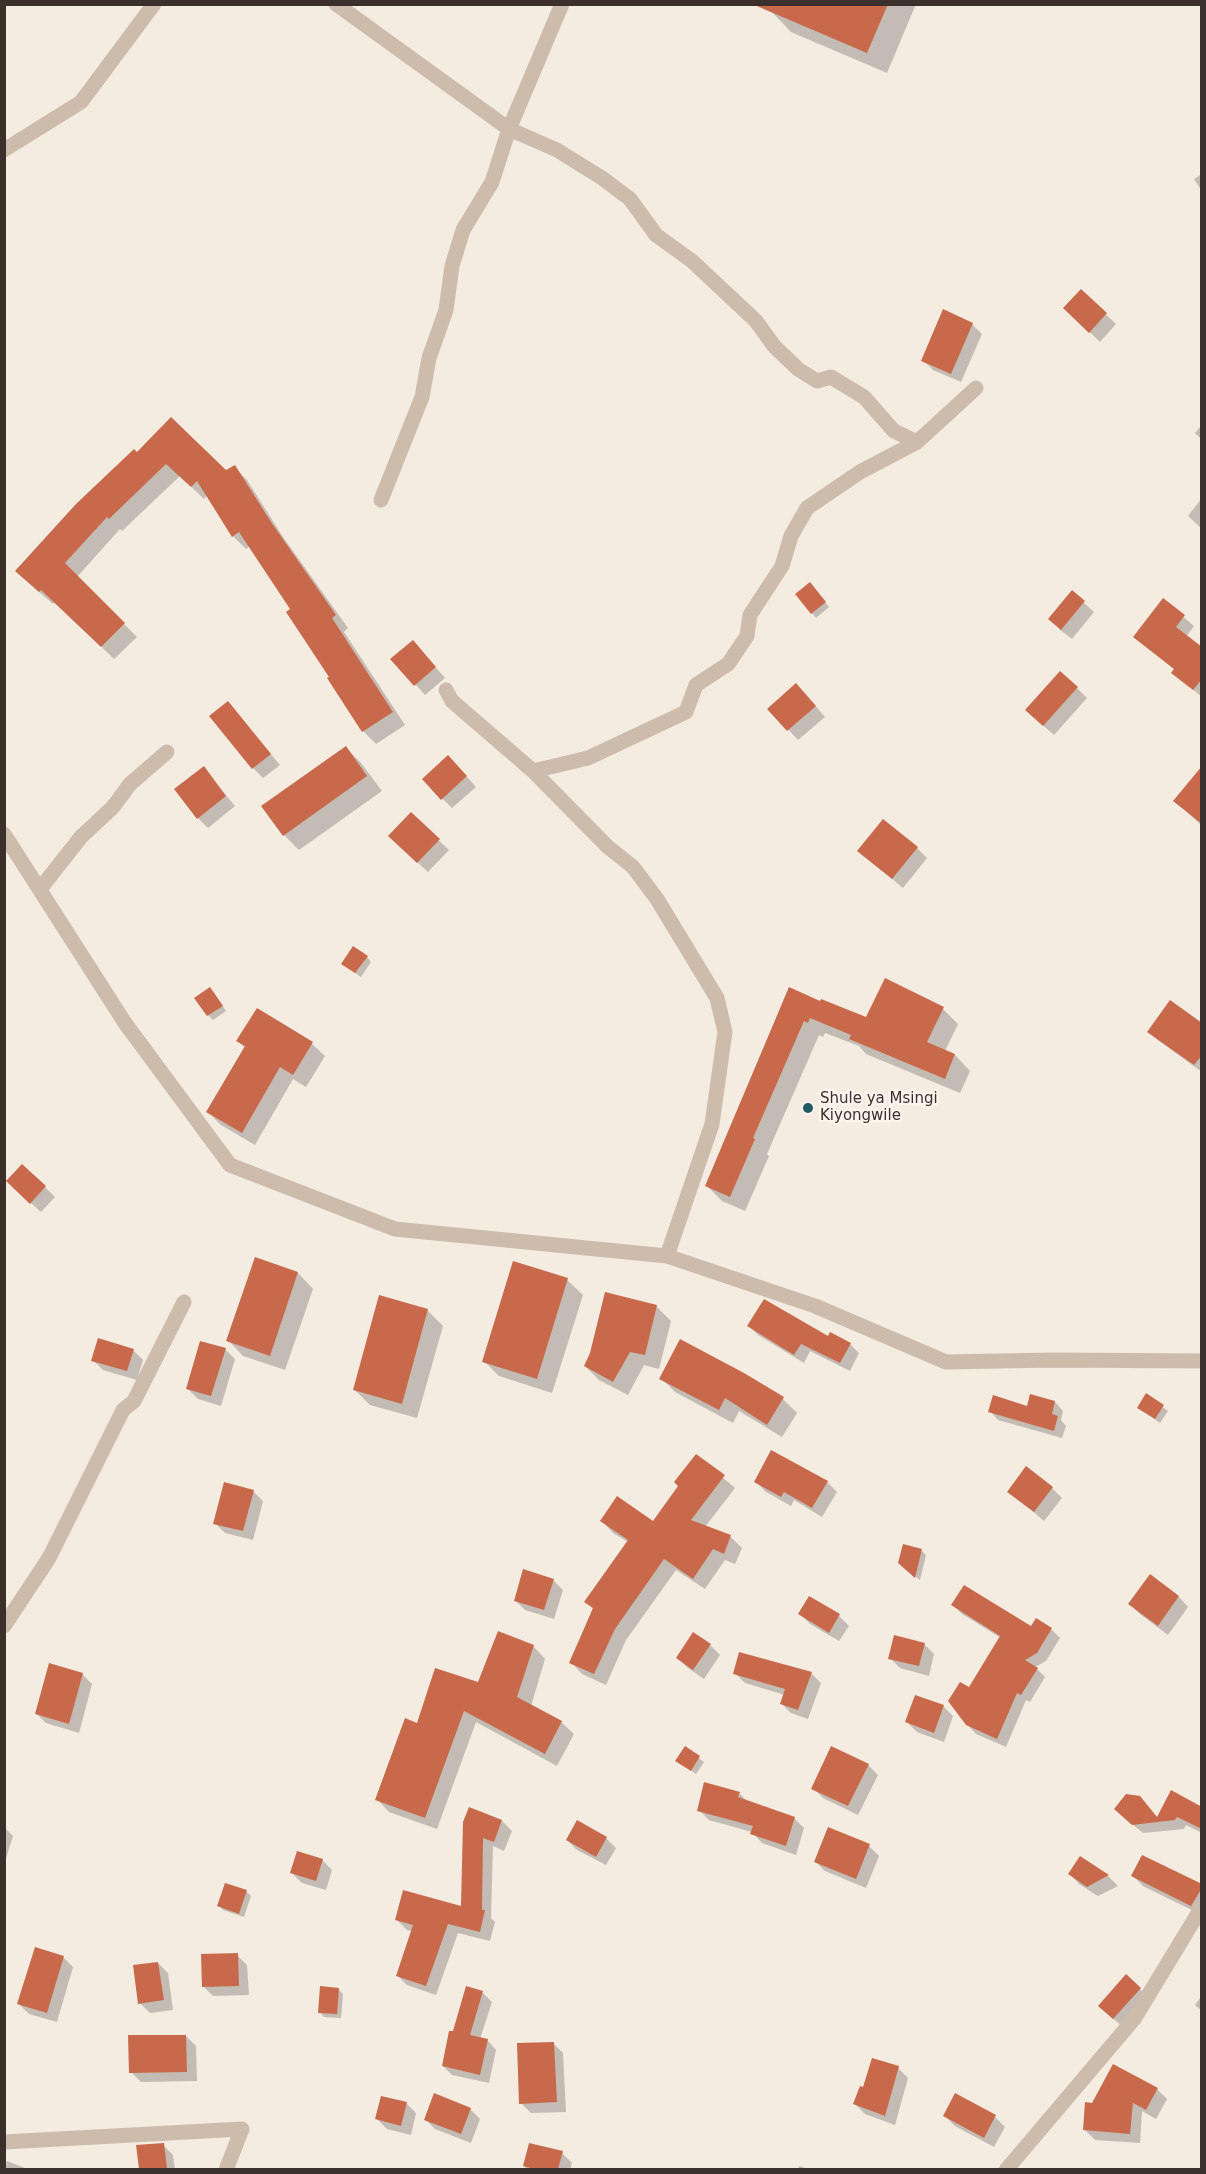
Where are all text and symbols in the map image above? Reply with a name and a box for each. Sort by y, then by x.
place label: Shule ya Msingi Kiyongwile [820,1090,938,1125]
marker: Shule ya Msingi Kiyongwile [801,1101,815,1115]

